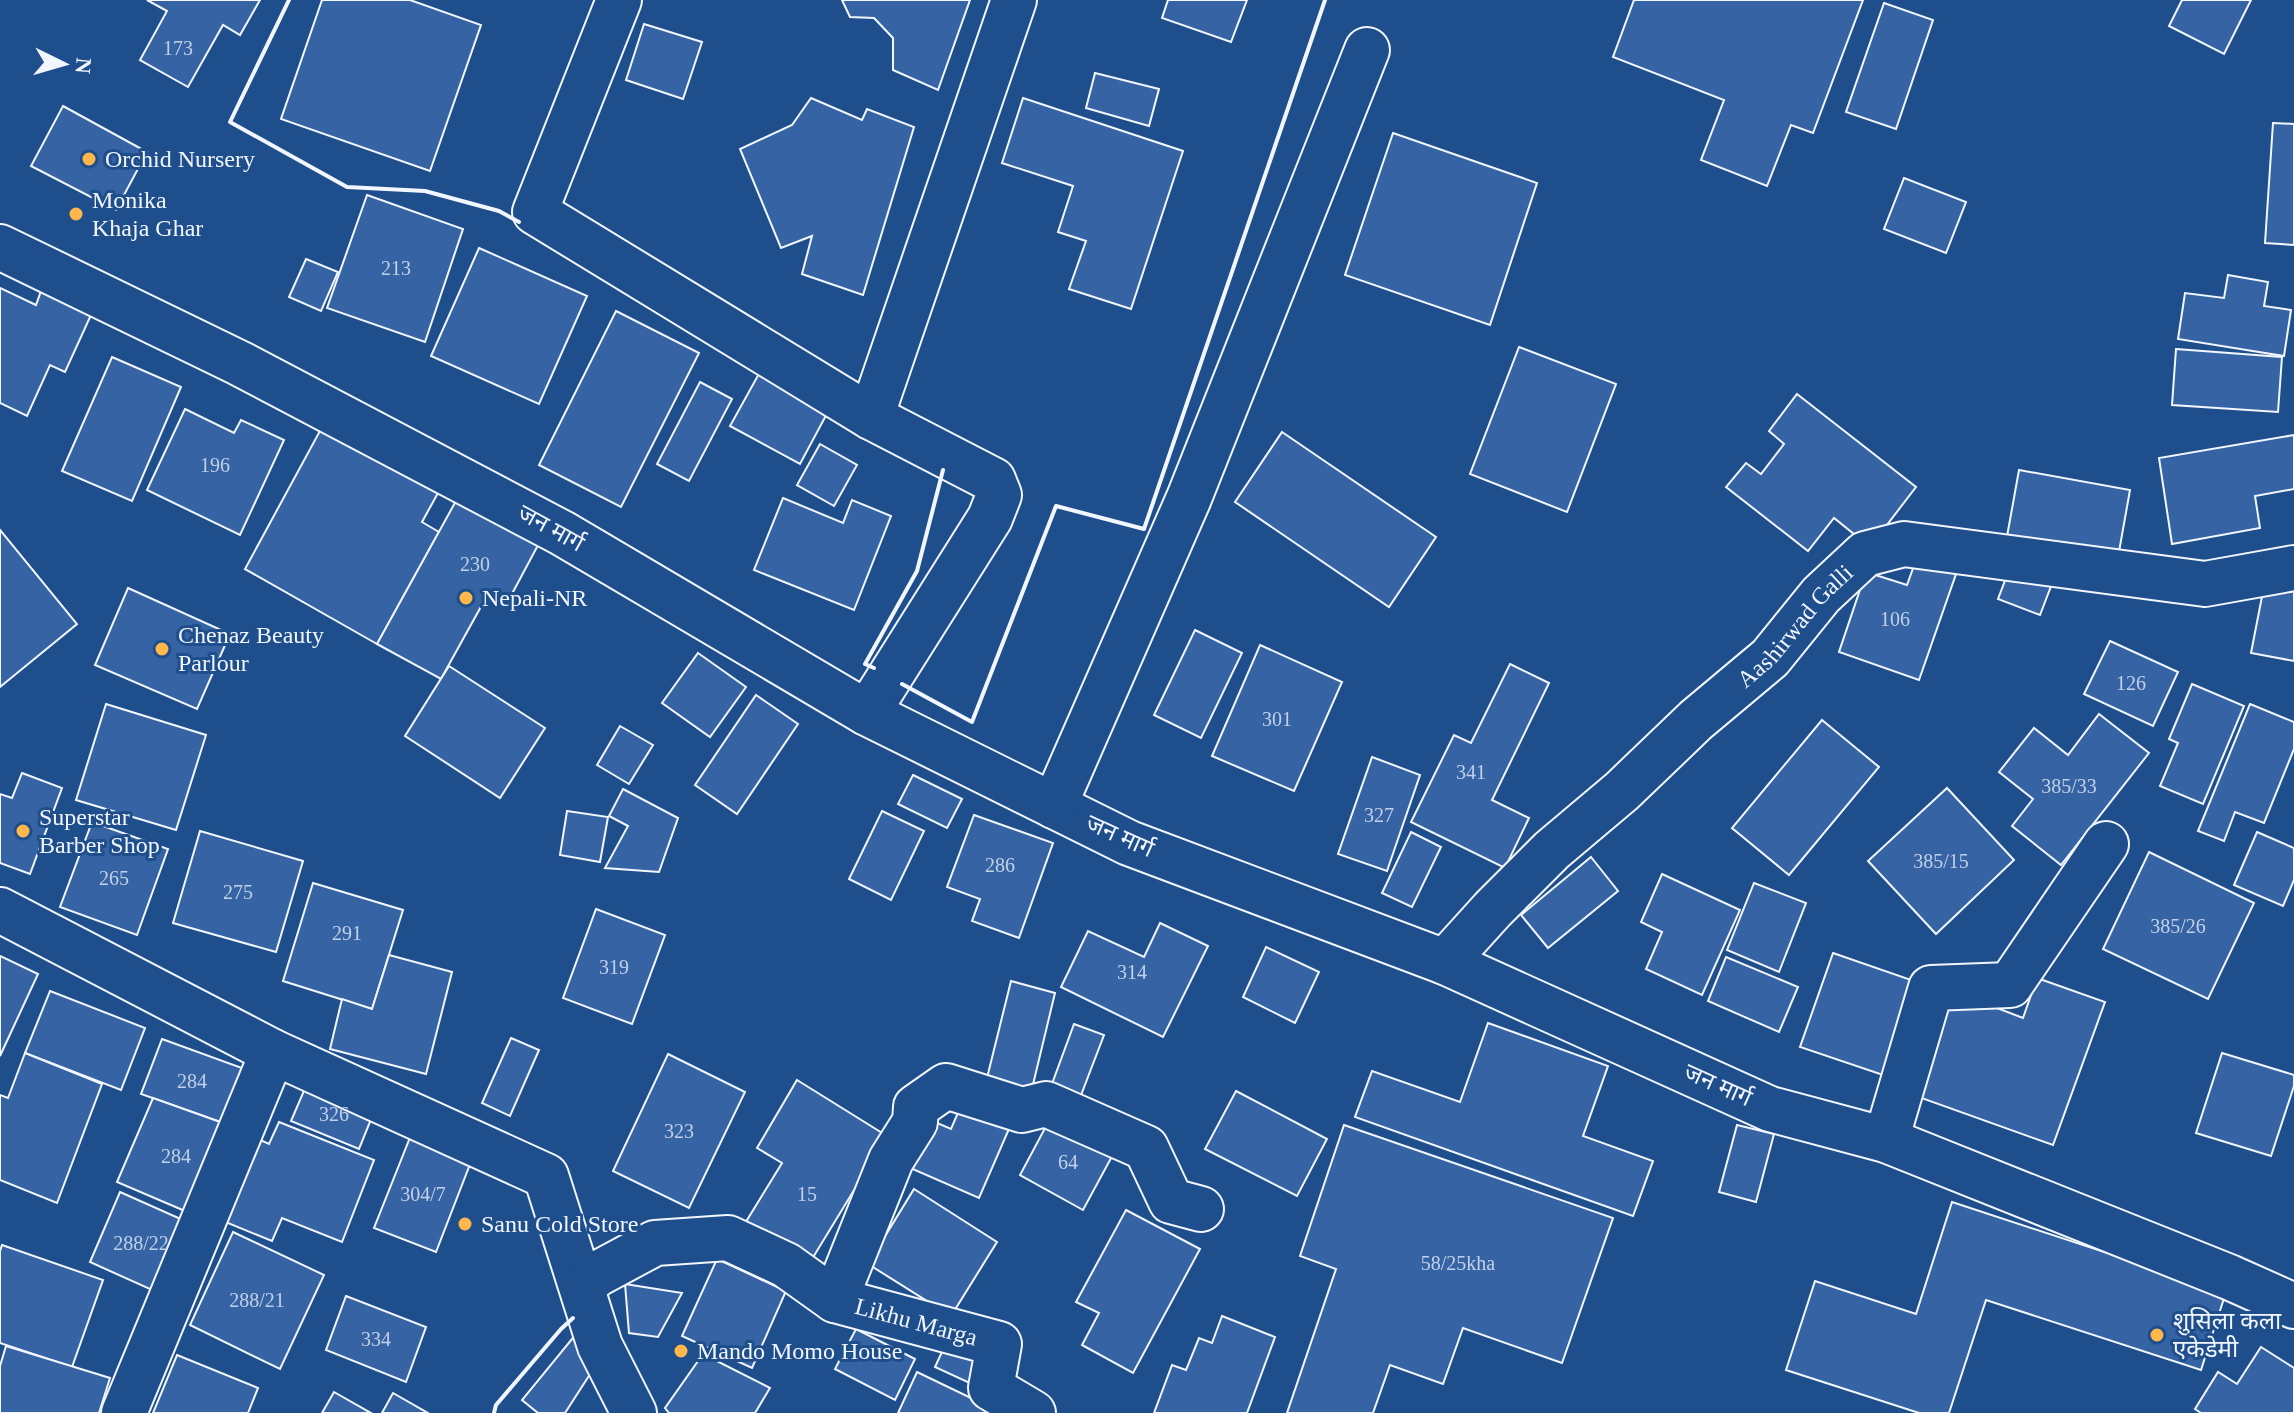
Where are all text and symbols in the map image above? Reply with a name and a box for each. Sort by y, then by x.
north arrow [24,24,104,104]
house number: 173 [163,37,193,59]
text: N [70,57,97,75]
place label: Orchid Nursery [105,146,255,172]
marker: Orchid Nursery [80,150,98,168]
place label: Monika Khaja Ghar [92,187,203,241]
marker: Monika Khaja Ghar [67,205,85,223]
house number: 213 [381,257,411,279]
house number: 196 [200,454,230,476]
street label: जन मार्ग [514,498,590,557]
house number: 230 [460,553,490,575]
street label: Aashirwad Galli [1732,559,1858,693]
place label: Nepali-NR [482,585,587,611]
marker: Nepali-NR [457,589,475,607]
house number: 106 [1880,608,1910,630]
place label: Chenaz Beauty Parlour [178,622,324,676]
marker: Chenaz Beauty Parlour [153,640,171,658]
house number: 126 [2116,672,2146,694]
house number: 301 [1262,708,1292,730]
house number: 341 [1456,761,1486,783]
house number: 385/33 [2041,775,2097,797]
place label: Superstar Barber Shop [39,804,160,858]
house number: 327 [1364,804,1394,826]
street label: जन मार्ग [1082,809,1159,863]
marker: Superstar Barber Shop [14,822,32,840]
house number: 385/15 [1913,850,1969,872]
house number: 286 [985,854,1015,876]
house number: 265 [99,867,129,889]
house number: 275 [223,881,253,903]
house number: 385/26 [2150,915,2206,937]
house number: 291 [332,922,362,944]
house number: 319 [599,956,629,978]
house number: 314 [1117,961,1147,983]
street label: जन मार्ग [1680,1058,1757,1112]
house number: 284 [177,1070,207,1092]
house number: 326 [319,1103,349,1125]
house number: 323 [664,1120,694,1142]
house number: 284 [161,1145,191,1167]
house number: 64 [1058,1151,1078,1173]
house number: 304/7 [400,1183,446,1205]
house number: 15 [797,1183,817,1205]
place label: Sanu Cold Store [481,1211,638,1237]
marker: Sanu Cold Store [456,1215,474,1233]
house number: 288/22 [113,1232,169,1254]
house number: 58/25kha [1421,1252,1495,1274]
house number: 288/21 [229,1289,285,1311]
street label: Likhu Marga [852,1293,980,1351]
place label: शुसिला कला एकेडेमी [2173,1307,2282,1362]
marker: शुसिला कला एकेडेमी [2148,1326,2166,1344]
house number: 334 [361,1328,391,1350]
place label: Mando Momo House [697,1338,902,1364]
marker: Mando Momo House [672,1342,690,1360]

